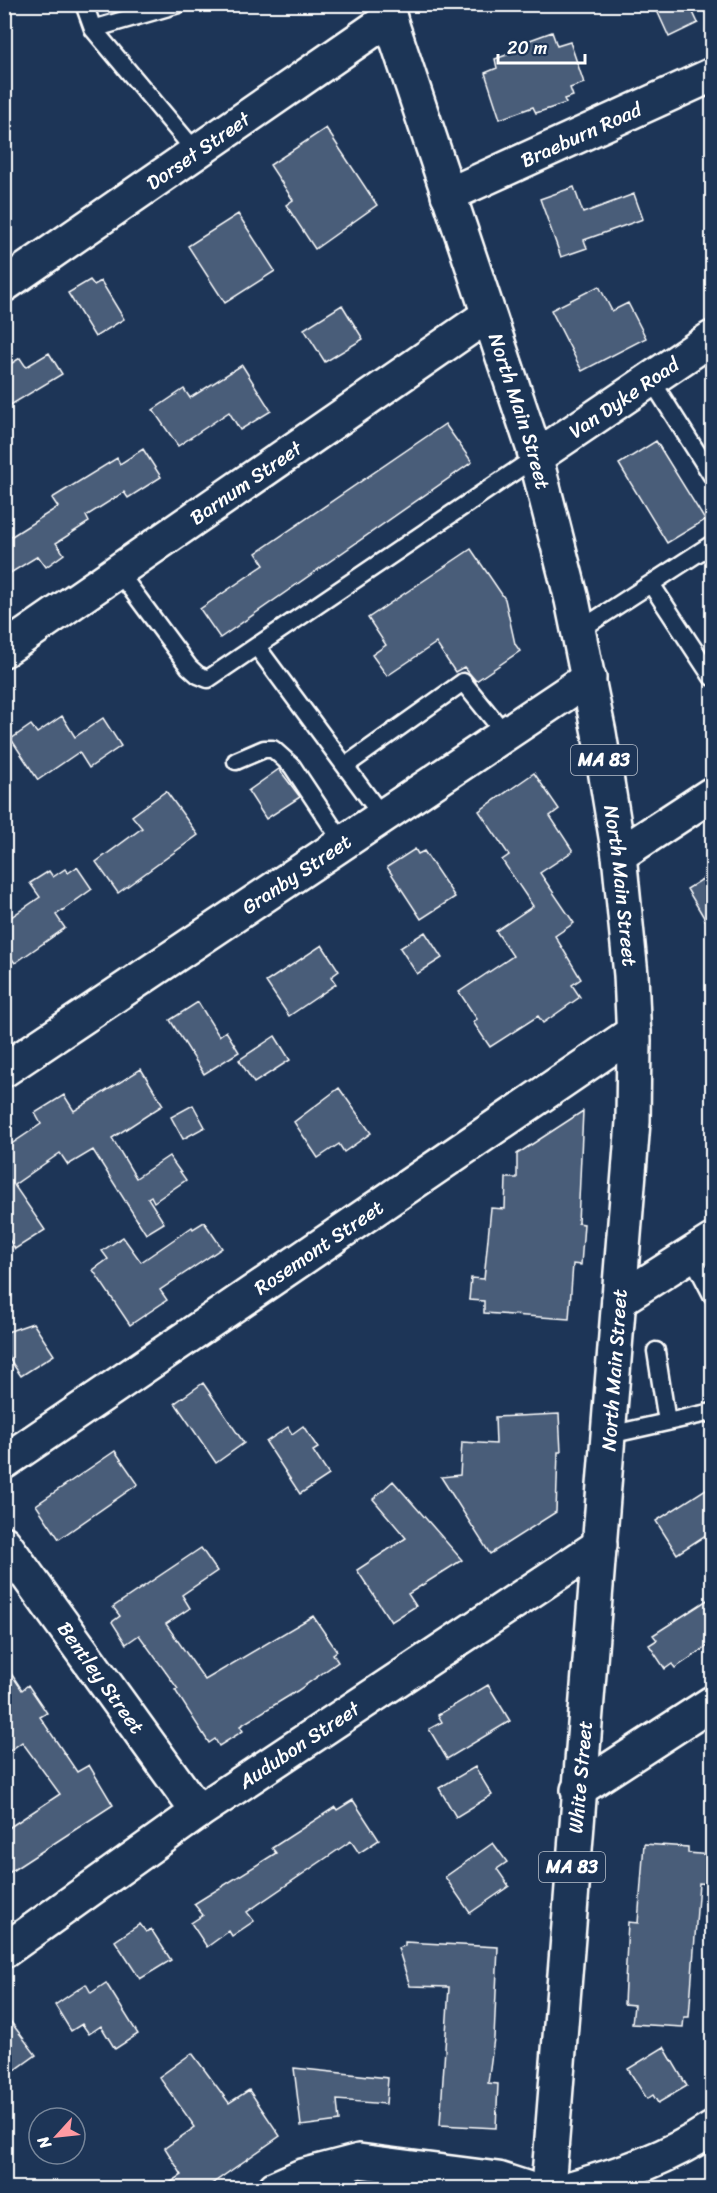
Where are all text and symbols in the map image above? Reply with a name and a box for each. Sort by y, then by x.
scale bar [498,27,585,65]
text: 20 m [507,32,547,64]
street label: Braeburn Road [515,92,649,178]
street label: Dorset Street [139,102,259,200]
street label: North Main Street [478,329,560,493]
street label: Van Dyke Road [562,347,688,448]
street label: Barnum Street [182,431,310,535]
road number: MA 83 [571,745,637,775]
street label: North Main Street [593,802,647,968]
street label: Granby Street [234,825,359,924]
street label: Rosemont Street [247,1191,391,1305]
street label: North Main Street [591,1288,638,1452]
street label: Bentley Street [48,1614,154,1742]
street label: Audubon Street [231,1691,368,1799]
street label: White Street [558,1719,603,1835]
road number: MA 83 [539,1852,605,1882]
north arrow [27,2106,87,2166]
text: N [28,2130,60,2155]

